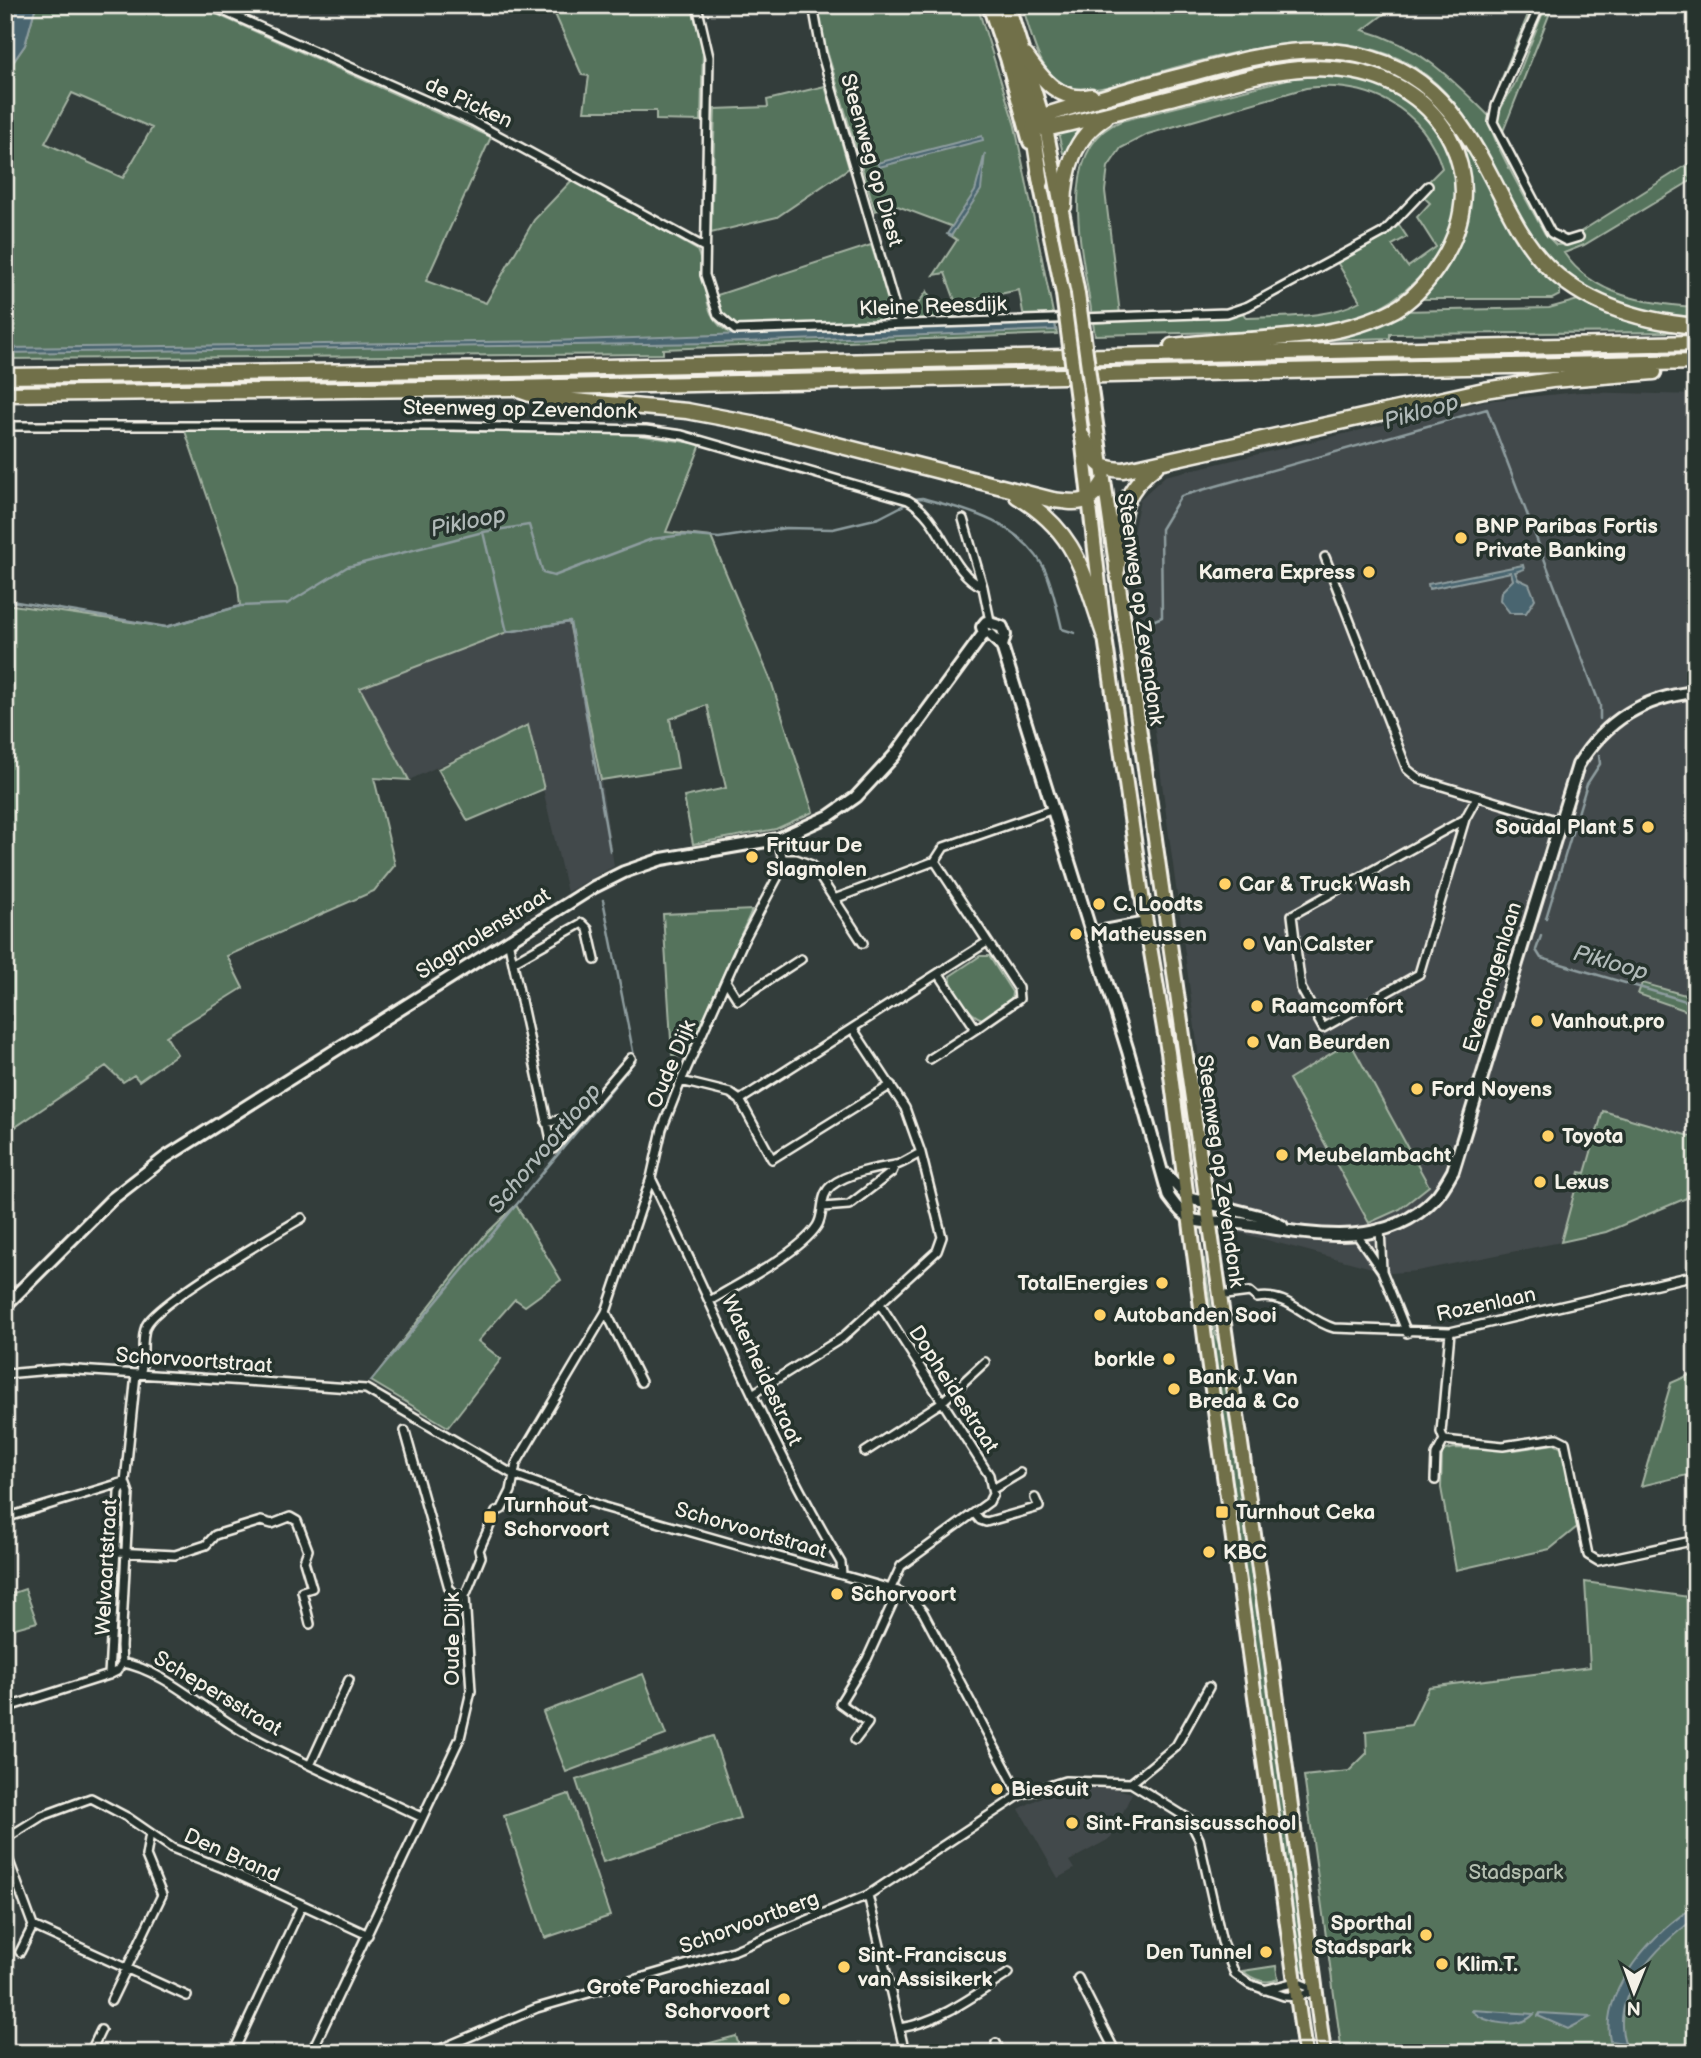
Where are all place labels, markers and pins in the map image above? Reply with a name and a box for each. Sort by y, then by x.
place label: BNP Paribas Fortis Private Banking [1475,514,1658,563]
marker: BNP Paribas Fortis Private Banking [1453,530,1469,546]
place label: Kamera Express [1198,560,1355,585]
marker: Kamera Express [1361,564,1377,580]
place label: Soudal Plant 5 [1495,815,1634,840]
marker: Soudal Plant 5 [1640,819,1656,835]
place label: Frituur De Slagmolen [766,833,867,882]
marker: Frituur De Slagmolen [744,849,760,865]
place label: Car & Truck Wash [1239,872,1411,897]
marker: Car & Truck Wash [1217,876,1233,892]
place label: C. Loodts [1113,892,1203,917]
marker: C. Loodts [1091,896,1107,912]
place label: Matheussen [1090,922,1207,947]
marker: Matheussen [1068,926,1084,942]
place label: Van Calster [1263,932,1374,957]
marker: Van Calster [1241,936,1257,952]
place label: Raamcomfort [1271,994,1404,1019]
marker: Raamcomfort [1249,998,1265,1014]
place label: Vanhout.pro [1551,1009,1665,1034]
marker: Vanhout.pro [1529,1013,1545,1029]
place label: Van Beurden [1267,1030,1390,1055]
marker: Van Beurden [1245,1034,1261,1050]
place label: Ford Noyens [1431,1077,1552,1102]
marker: Ford Noyens [1409,1081,1425,1097]
place label: Toyota [1562,1124,1624,1149]
marker: Toyota [1540,1128,1556,1144]
place label: Meubelambacht [1296,1143,1451,1168]
marker: Meubelambacht [1274,1147,1290,1163]
place label: Lexus [1554,1170,1609,1195]
marker: Lexus [1532,1174,1548,1190]
place label: TotalEnergies [1018,1271,1148,1296]
marker: TotalEnergies [1154,1275,1170,1291]
place label: Autobanden Sooi [1113,1303,1277,1328]
marker: Autobanden Sooi [1092,1307,1108,1323]
place label: borkle [1094,1347,1155,1372]
marker: borkle [1161,1351,1177,1367]
place label: Bank J. Van Breda & Co [1188,1365,1299,1414]
marker: Bank J. Van Breda & Co [1166,1381,1182,1397]
place label: Turnhout Schorvoort [504,1493,609,1542]
place label: Turnhout Ceka [1236,1500,1375,1525]
marker: Turnhout Ceka [1214,1504,1230,1520]
marker: Turnhout Schorvoort [482,1509,498,1525]
place label: KBC [1223,1540,1267,1565]
marker: KBC [1201,1544,1217,1560]
place label: Schorvoort [851,1582,956,1607]
marker: Schorvoort [829,1586,845,1602]
place label: Biescuit [1011,1777,1089,1802]
marker: Biescuit [989,1781,1005,1797]
place label: Sint-Fransiscusschool [1086,1811,1296,1836]
marker: Sint-Fransiscusschool [1064,1815,1080,1831]
place label: Sporthal Stadspark [1314,1911,1412,1960]
marker: Sporthal Stadspark [1418,1927,1434,1943]
place label: Den Tunnel [1145,1940,1252,1965]
place label: Sint-Franciscus van Assisikerk [857,1943,1007,1992]
marker: Den Tunnel [1258,1944,1274,1960]
place label: Klim.T. [1456,1952,1518,1977]
marker: Klim.T. [1434,1956,1450,1972]
marker: Sint-Franciscus van Assisikerk [836,1959,852,1975]
place label: Grote Parochiezaal Schorvoort [587,1975,770,2024]
marker: Grote Parochiezaal Schorvoort [776,1991,792,2007]

